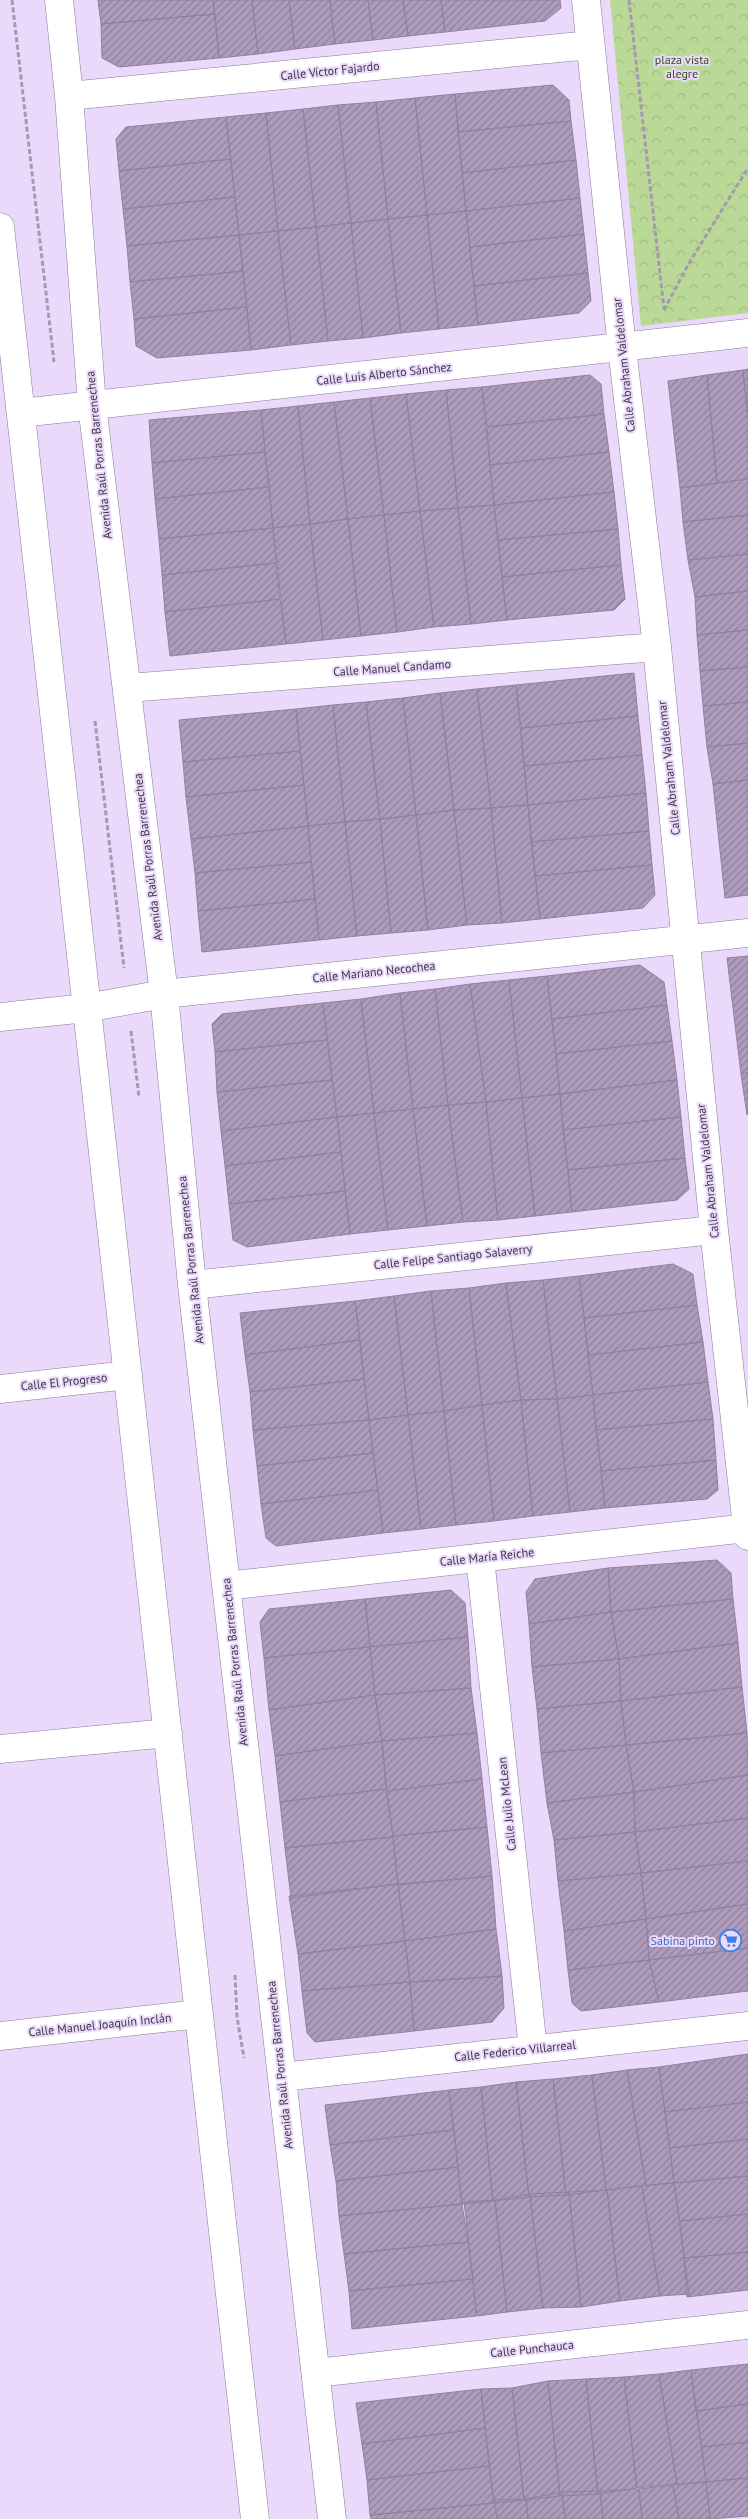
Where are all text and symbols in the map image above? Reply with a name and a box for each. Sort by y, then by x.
park label: plaza vista alegre [655,52,709,81]
street label: Calle Víctor Fajardo [280,58,380,83]
street label: Calle Abraham Valdelomar [609,297,638,433]
street label: Calle Luis Alberto Sánchez [316,359,452,388]
street label: Avenida Raúl Porras Barrenechea [82,370,115,540]
street label: Calle Manuel Candamo [333,656,451,679]
street label: Calle Abraham Valdelomar [654,700,683,836]
street label: Avenida Raúl Porras Barrenechea [130,772,165,942]
street label: Calle Mariano Necochea [312,958,436,985]
street label: Calle Abraham Valdelomar [693,1103,722,1239]
street label: Avenida Raúl Porras Barrenechea [174,1175,207,1345]
street label: Calle Felipe Santiago Salaverry [373,1241,533,1272]
street label: Calle El Progreso [20,1369,108,1394]
street label: Calle María Reiche [439,1544,535,1569]
street label: Avenida Raúl Porras Barrenechea [218,1577,251,1747]
street label: Calle Julio McLean [494,1756,519,1852]
supermarket icon: Sabina pinto [719,1929,743,1953]
place label: Sabina pinto [651,1933,715,1948]
street label: Avenida Raúl Porras Barrenechea [263,1980,296,2150]
street label: Calle Manuel Joaquín Inclán [28,2010,172,2039]
street label: Calle Federico Villarreal [453,2037,577,2064]
street label: Calle Punchauca [489,2337,575,2360]

